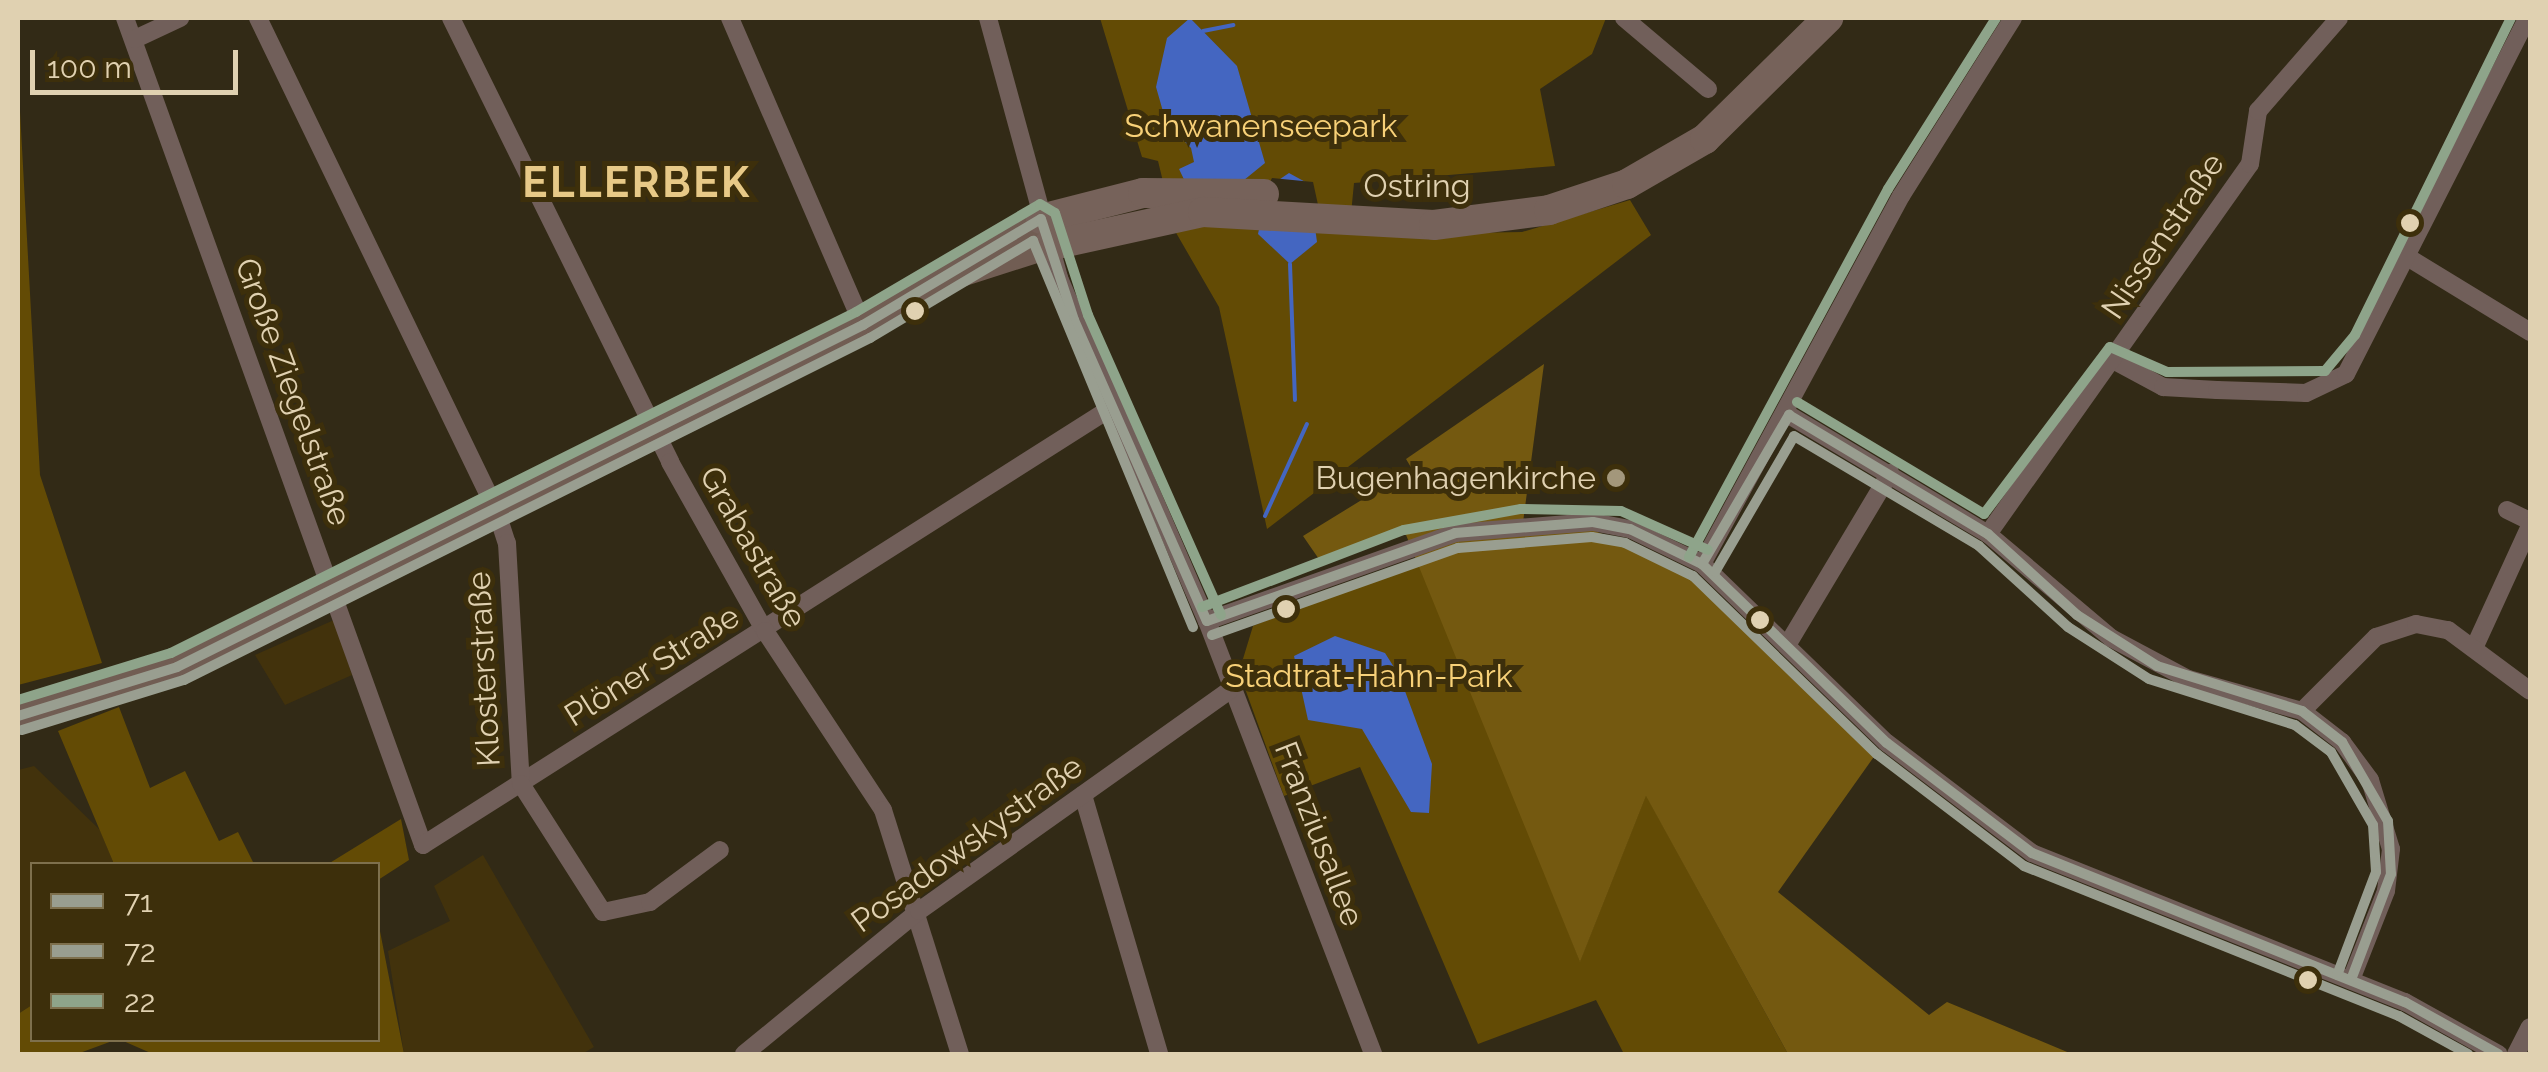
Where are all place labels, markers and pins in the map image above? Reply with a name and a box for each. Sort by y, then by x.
unlabelled marker [2400,213,2420,233]
unlabelled marker [905,301,925,321]
place label: Bugenhagenkirche [1315,459,1596,497]
marker: Bugenhagenkirche [1605,467,1627,489]
unlabelled marker [1276,599,1296,619]
unlabelled marker [1750,610,1770,630]
unlabelled marker [2298,970,2318,990]

